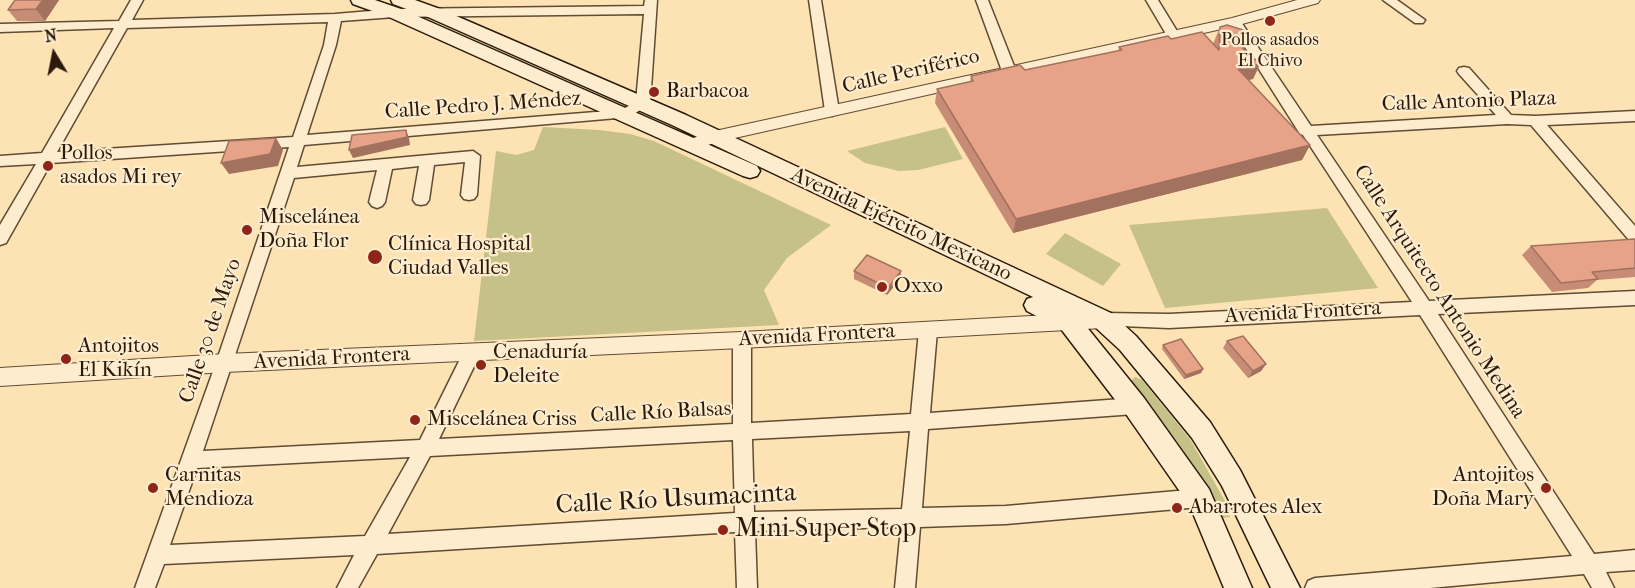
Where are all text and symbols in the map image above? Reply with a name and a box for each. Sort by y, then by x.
marker: Pollos asados El Chivo [1263,14,1277,28]
north arrow [24,24,84,84]
text: N [43,25,58,46]
place label: Pollos asados El Chivo [1221,30,1319,72]
street label: Calle Periférico [840,44,982,100]
place label: Barbacoa [666,79,749,105]
marker: Barbacoa [647,85,661,99]
street label: Calle Antonio Plaza [1381,86,1557,118]
street label: Calle Pedro J. Méndez [384,87,582,125]
place label: Pollos asados Mi rey [60,141,181,191]
marker: Pollos asados Mi rey [41,159,55,173]
street label: Calle Arquitecto Antonio Medina [1347,160,1531,424]
street label: Avenida Ejército Mexicano [787,163,1015,287]
place label: Miscelánea Doña Flor [259,205,359,255]
marker: Miscelánea Doña Flor [240,223,254,237]
place label: Clínica Hospital Ciudad Valles [388,232,531,282]
marker: Clínica Hospital Ciudad Valles [366,248,384,266]
street label: Calle 30 de Mayo [174,255,248,407]
place label: Oxxo [894,274,943,300]
marker: Oxxo [875,280,889,294]
street label: Avenida Frontera [1224,296,1382,330]
street label: Avenida Frontera [738,319,896,353]
place label: Antojitos El Kikín [78,334,159,384]
place label: Cenaduría Deleite [493,340,588,390]
street label: Avenida Frontera [253,342,411,376]
marker: Antojitos El Kikín [59,352,73,366]
marker: Cenaduría Deleite [474,358,488,372]
street label: Calle Río Balsas [590,397,732,429]
place label: Miscelánea Criss [427,407,577,433]
marker: Miscelánea Criss [408,413,422,427]
place label: Carnitas Mendioza [165,463,254,513]
place label: Antojitos Doña Mary [1432,463,1534,513]
street label: Calle Río Usumacinta [555,478,797,522]
marker: Carnitas Mendioza [146,481,160,495]
marker: Antojitos Doña Mary [1539,481,1553,495]
place label: Abarrotes Alex [1189,495,1322,521]
marker: Abarrotes Alex [1170,501,1184,515]
place label: Mini Super Stop [735,514,916,546]
marker: Mini Super Stop [716,523,730,537]

